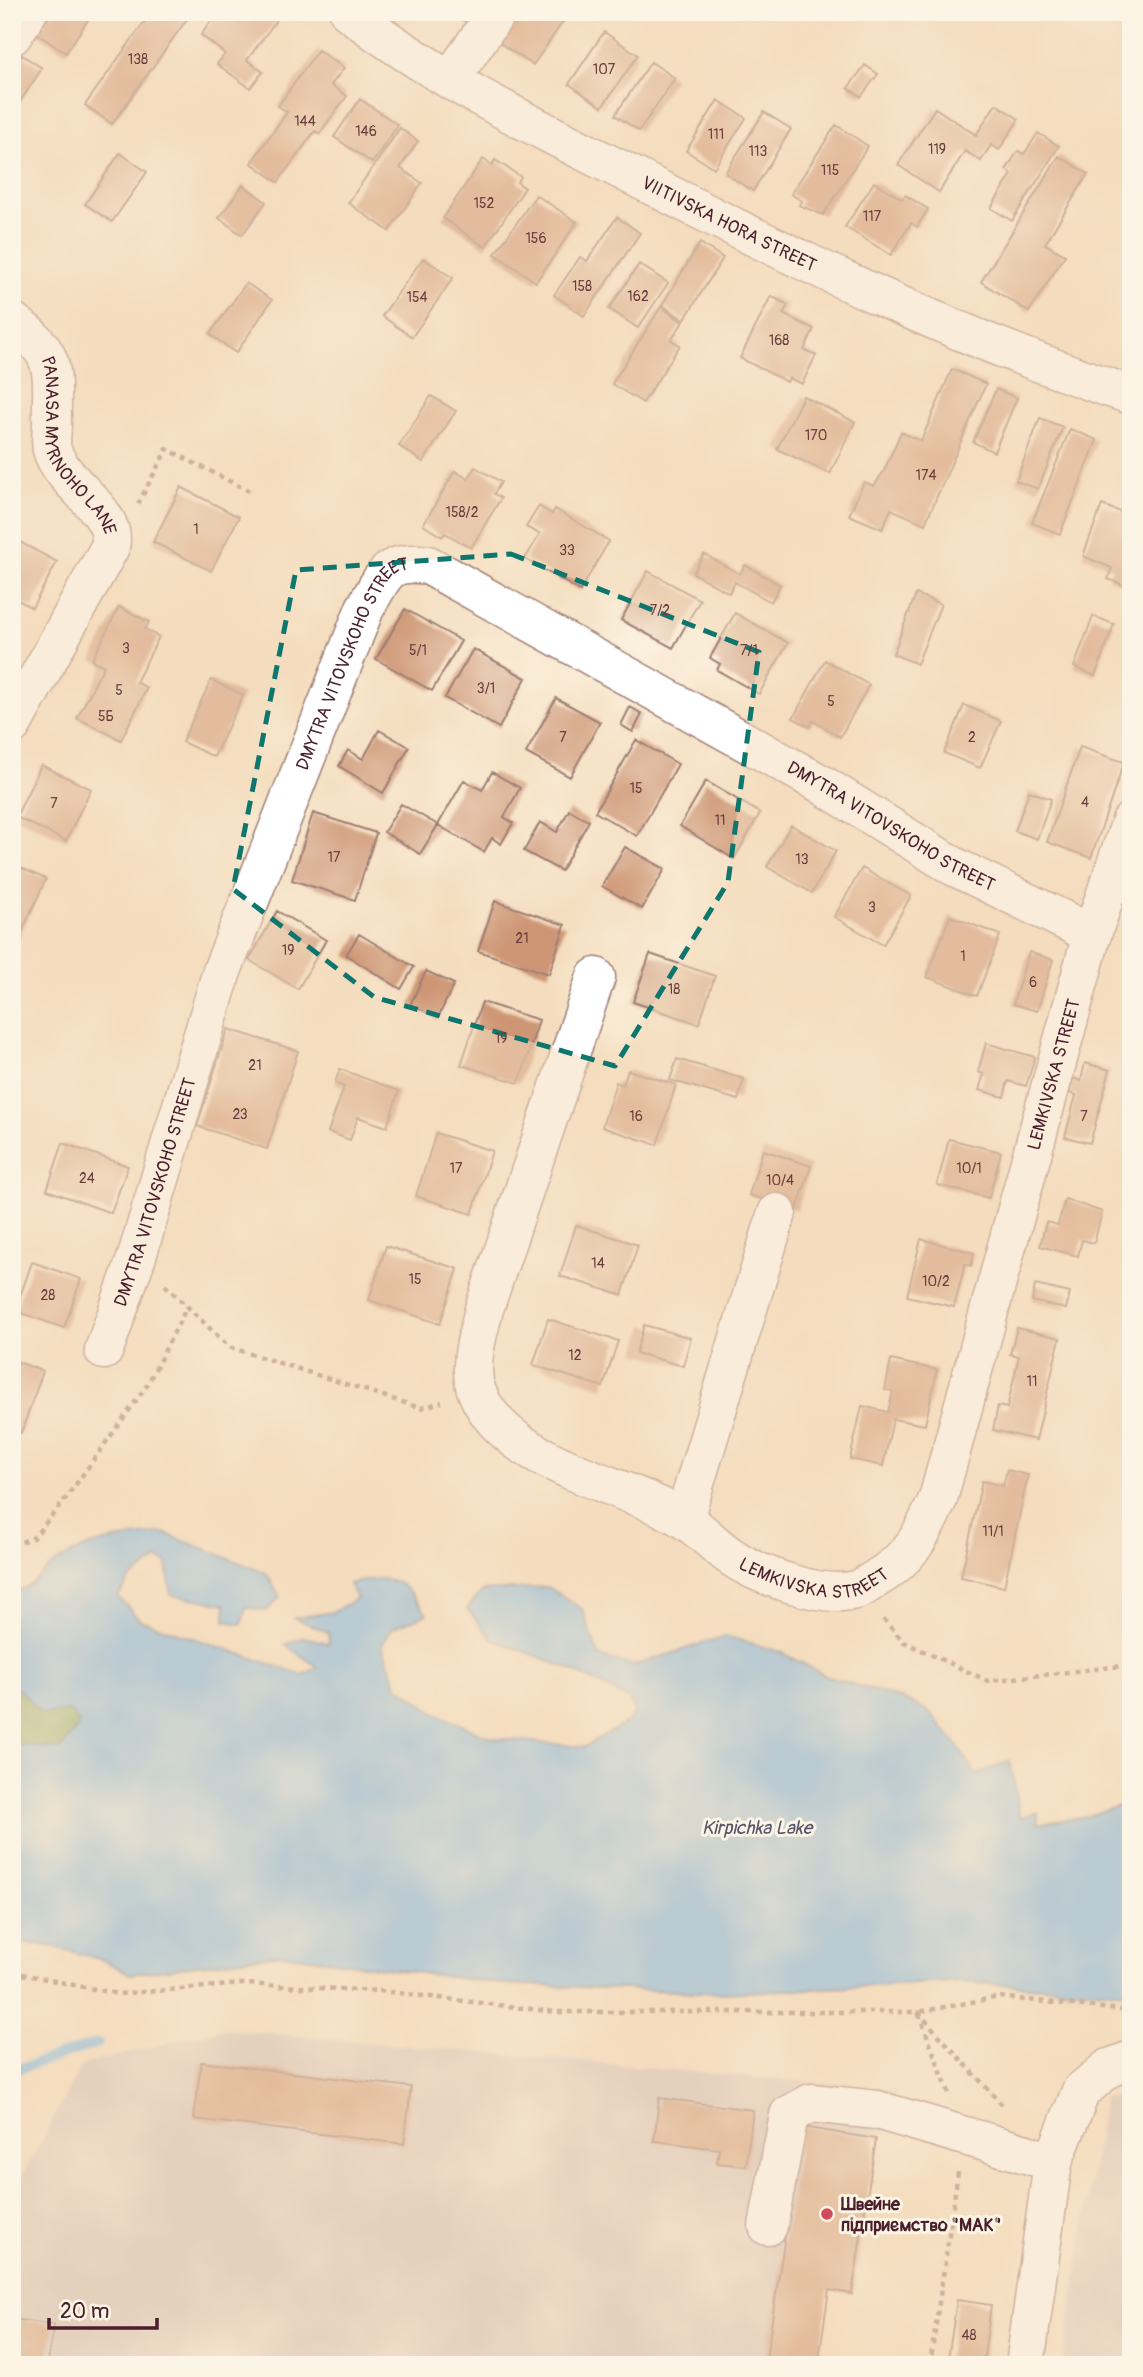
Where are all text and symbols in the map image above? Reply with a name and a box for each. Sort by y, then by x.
house number: 138 [128,51,148,68]
house number: 107 [593,61,616,78]
house number: 144 [294,113,316,130]
house number: 146 [355,123,377,140]
house number: 111 [708,126,724,143]
house number: 119 [928,141,946,158]
house number: 113 [749,143,768,160]
house number: 115 [821,162,839,179]
street label: VIITIVSKA HORA STREET [638,171,820,277]
house number: 152 [474,195,495,212]
house number: 117 [863,208,882,225]
house number: 156 [525,230,547,247]
house number: 158 [572,278,592,295]
house number: 162 [627,288,649,305]
house number: 154 [406,289,428,306]
house number: 168 [769,332,789,349]
street label: PANASA MYRNOHO LANE [36,353,121,537]
house number: 170 [805,427,827,444]
house number: 174 [916,467,937,484]
house number: 158/2 [446,504,479,521]
house number: 1 [193,521,199,538]
house number: 33 [559,542,575,559]
street label: DMYTRA VITOVSKOHO STREET [291,553,410,774]
house number: 7/2 [650,602,670,619]
house number: 3 [122,640,130,657]
house number: 5/1 [409,642,427,659]
house number: 7/1 [740,642,758,659]
house number: 3/1 [477,680,495,697]
house number: 5 [115,682,123,699]
house number: 5 [827,693,835,710]
house number: 5Б [98,708,114,725]
house number: 7 [559,729,567,746]
house number: 2 [968,729,976,746]
street label: DMYTRA VITOVSKOHO STREET [783,756,999,897]
house number: 15 [629,780,643,797]
house number: 4 [1081,794,1089,811]
house number: 7 [50,795,58,812]
house number: 11 [715,812,725,829]
house number: 17 [328,849,341,866]
house number: 13 [795,851,809,868]
house number: 3 [868,899,876,916]
house number: 21 [515,930,529,947]
house number: 19 [282,942,294,959]
house number: 1 [960,948,966,965]
house number: 6 [1029,974,1037,991]
house number: 18 [668,981,680,998]
street label: LEMKIVSKA STREET [1023,996,1086,1153]
house number: 19 [495,1030,507,1047]
house number: 21 [248,1057,262,1074]
street label: DMYTRA VITOVSKOHO STREET [109,1075,201,1310]
house number: 23 [232,1106,248,1123]
house number: 16 [629,1108,643,1125]
house number: 7 [1080,1108,1088,1125]
house number: 17 [450,1160,463,1177]
house number: 10/1 [956,1160,982,1177]
house number: 24 [79,1170,95,1187]
house number: 10/4 [766,1172,794,1189]
house number: 14 [591,1255,605,1272]
house number: 15 [408,1271,422,1288]
house number: 10/2 [922,1273,950,1290]
house number: 28 [41,1287,55,1304]
house number: 12 [568,1347,582,1364]
house number: 11 [1027,1373,1037,1390]
house number: 11/1 [982,1523,1004,1540]
street label: LEMKIVSKA STREET [735,1553,893,1604]
water label: Kirpichka Lake [702,1816,814,1840]
place label: Швейне підприємство "МАК" [840,2193,1001,2237]
marker: Швейне підприємство "МАК" [819,2206,835,2222]
scale bar [49,2286,158,2330]
text: 20 m [60,2298,109,2325]
house number: 48 [961,2327,977,2344]

